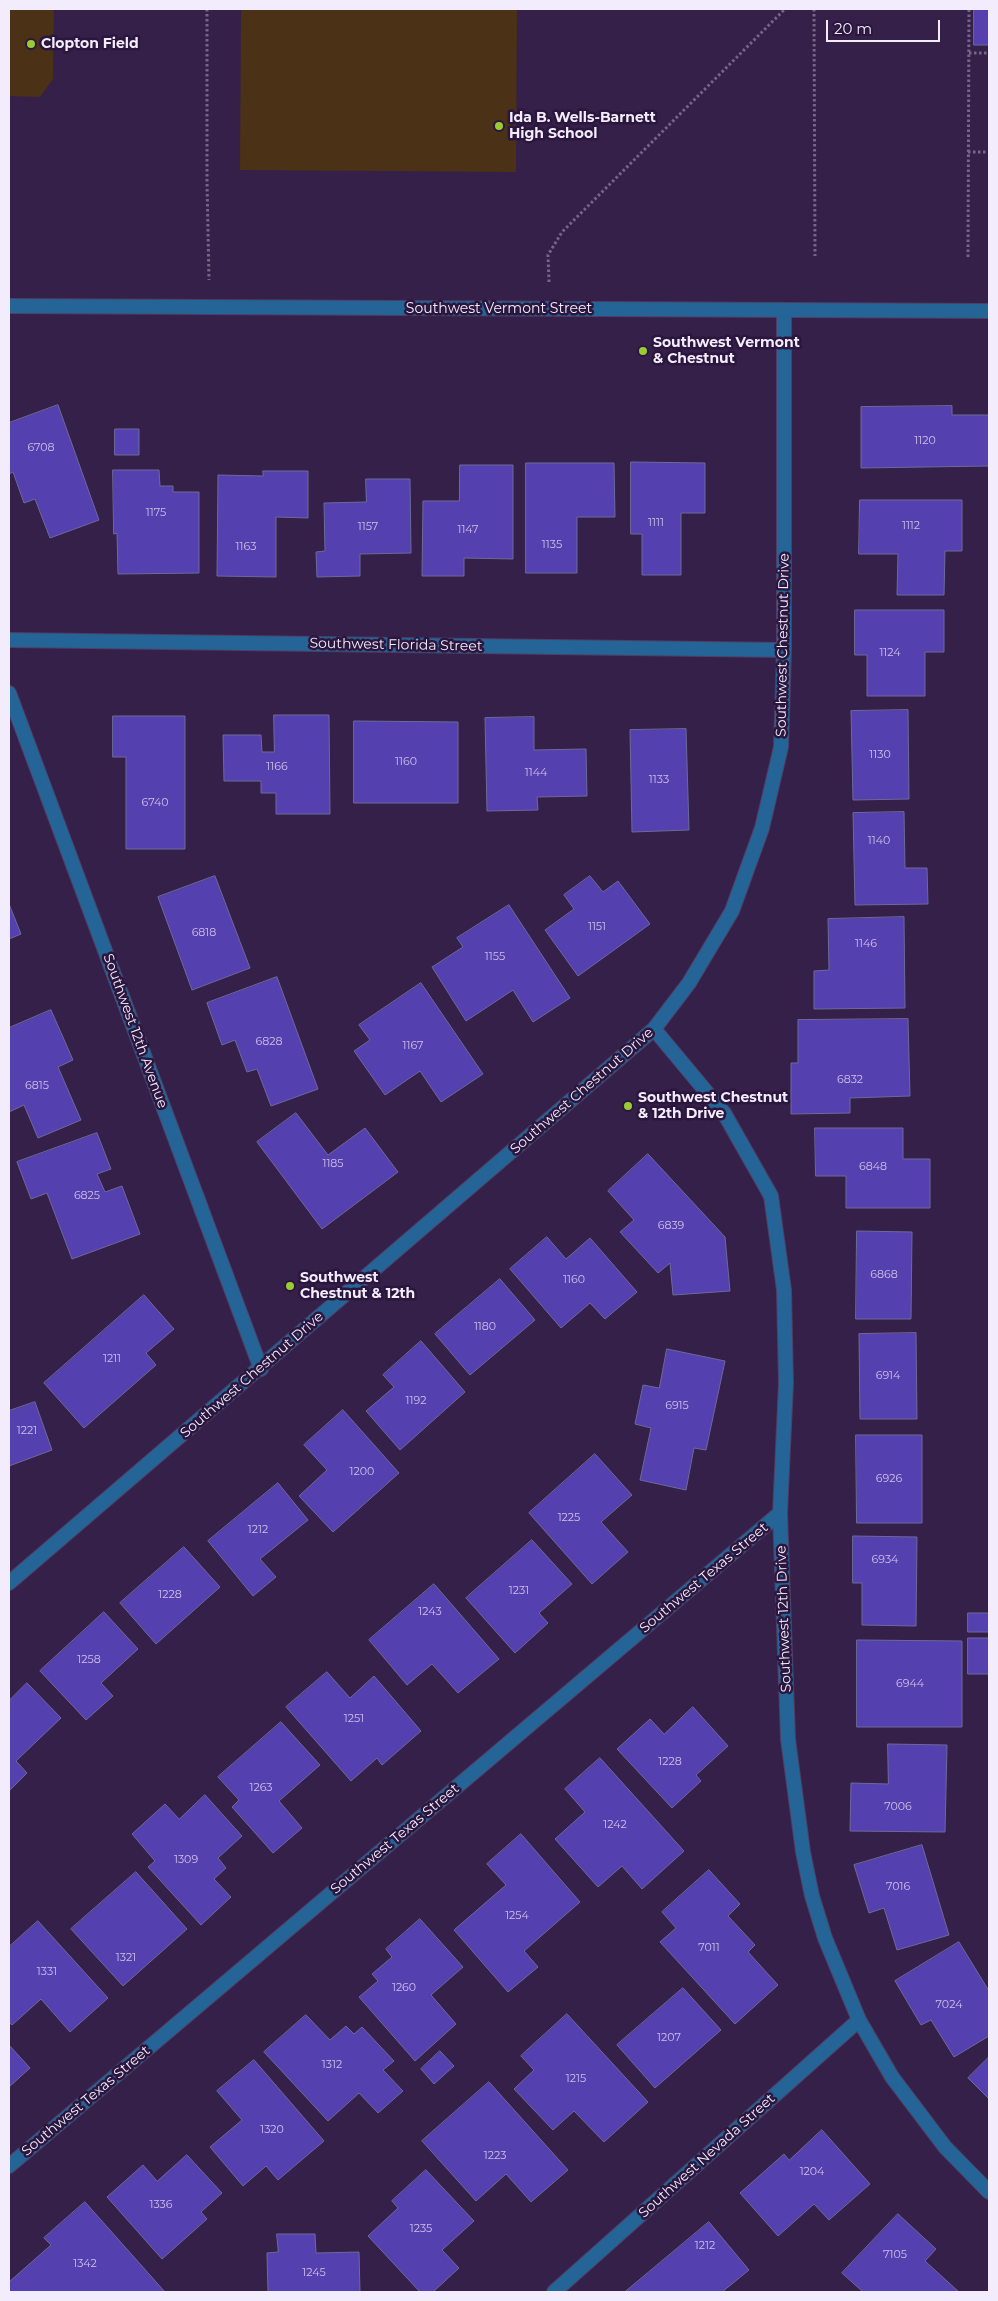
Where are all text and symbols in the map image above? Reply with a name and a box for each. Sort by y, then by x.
scale bar [828,10,942,42]
text: 20 m [834,19,872,38]
place label: Clopton Field [41,36,139,52]
marker: Clopton Field [25,38,37,50]
place label: Ida B. Wells-Barnett High School [509,110,656,142]
marker: Ida B. Wells-Barnett High School [493,120,505,132]
street label: Southwest Vermont Street [406,301,592,317]
place label: Southwest Vermont & Chestnut [653,335,800,368]
marker: Southwest Vermont & Chestnut [637,345,649,357]
house number: 1120 [914,434,936,448]
house number: 6708 [27,441,55,455]
house number: 1175 [146,506,166,520]
house number: 1111 [648,516,664,530]
house number: 1112 [902,519,920,533]
house number: 1157 [358,520,378,534]
house number: 1147 [457,523,479,537]
house number: 1135 [542,538,562,552]
house number: 1163 [236,540,256,554]
street label: Southwest Chestnut Drive [773,553,793,737]
street label: Southwest Florida Street [309,635,483,655]
house number: 1124 [879,646,901,660]
house number: 1130 [869,748,891,762]
house number: 1160 [395,755,417,769]
house number: 1166 [266,760,288,774]
house number: 1144 [525,766,547,780]
house number: 1133 [649,773,669,787]
house number: 6740 [142,796,168,810]
house number: 1140 [868,834,890,848]
house number: 1151 [588,920,606,934]
house number: 6818 [192,926,216,940]
house number: 1146 [855,937,877,951]
house number: 1155 [485,950,505,964]
street label: Southwest 12th Avenue [99,951,171,1111]
street label: Southwest Chestnut Drive [507,1024,657,1158]
house number: 6828 [256,1035,282,1049]
house number: 1167 [402,1039,424,1053]
house number: 6832 [837,1073,863,1087]
house number: 6815 [25,1079,49,1093]
place label: Southwest Chestnut & 12th Drive [638,1090,788,1122]
marker: Southwest Chestnut & 12th Drive [622,1100,634,1112]
house number: 1185 [322,1157,344,1171]
house number: 6848 [859,1160,887,1174]
house number: 6825 [74,1189,100,1203]
house number: 6839 [658,1219,684,1233]
house number: 6868 [870,1268,898,1282]
place label: Southwest Chestnut & 12th [300,1270,415,1302]
house number: 1160 [563,1273,585,1287]
marker: Southwest Chestnut & 12th [284,1280,296,1292]
street label: Southwest Chestnut Drive [177,1308,327,1442]
house number: 1180 [474,1320,496,1334]
house number: 1211 [103,1352,121,1366]
house number: 6914 [876,1369,900,1383]
house number: 1192 [406,1394,426,1408]
house number: 6915 [665,1399,689,1413]
house number: 1221 [17,1424,37,1438]
house number: 1200 [350,1465,374,1479]
house number: 6926 [876,1472,902,1486]
house number: 1225 [558,1511,580,1525]
street label: Southwest Texas Street [636,1519,772,1637]
house number: 1212 [248,1523,268,1537]
street label: Southwest 12th Drive [773,1545,795,1693]
house number: 6934 [872,1553,898,1567]
house number: 1231 [509,1584,529,1598]
house number: 1228 [158,1588,182,1602]
house number: 1243 [418,1605,442,1619]
house number: 1258 [77,1653,101,1667]
house number: 6944 [896,1677,924,1691]
house number: 1251 [344,1712,364,1726]
house number: 1228 [658,1755,682,1769]
street label: Southwest Texas Street [327,1780,463,1898]
house number: 1263 [249,1781,273,1795]
house number: 7006 [884,1800,912,1814]
house number: 1242 [603,1818,627,1832]
house number: 1309 [174,1853,198,1867]
house number: 7016 [886,1880,910,1894]
house number: 1254 [505,1909,529,1923]
house number: 7011 [698,1941,720,1955]
house number: 1321 [116,1951,136,1965]
house number: 1331 [37,1965,57,1979]
house number: 1260 [392,1981,416,1995]
house number: 7024 [936,1998,962,2012]
house number: 1207 [657,2031,681,2045]
street label: Southwest Texas Street [18,2042,154,2160]
house number: 1312 [322,2058,342,2072]
house number: 1215 [566,2072,586,2086]
street label: Southwest Nevada Street [635,2090,779,2222]
house number: 1320 [260,2123,284,2137]
house number: 1223 [484,2149,506,2163]
house number: 1204 [800,2165,824,2179]
house number: 1336 [149,2198,173,2212]
house number: 1235 [410,2222,432,2236]
house number: 1212 [695,2239,715,2253]
house number: 7105 [883,2248,907,2262]
house number: 1342 [73,2257,97,2271]
house number: 1245 [302,2266,326,2280]

